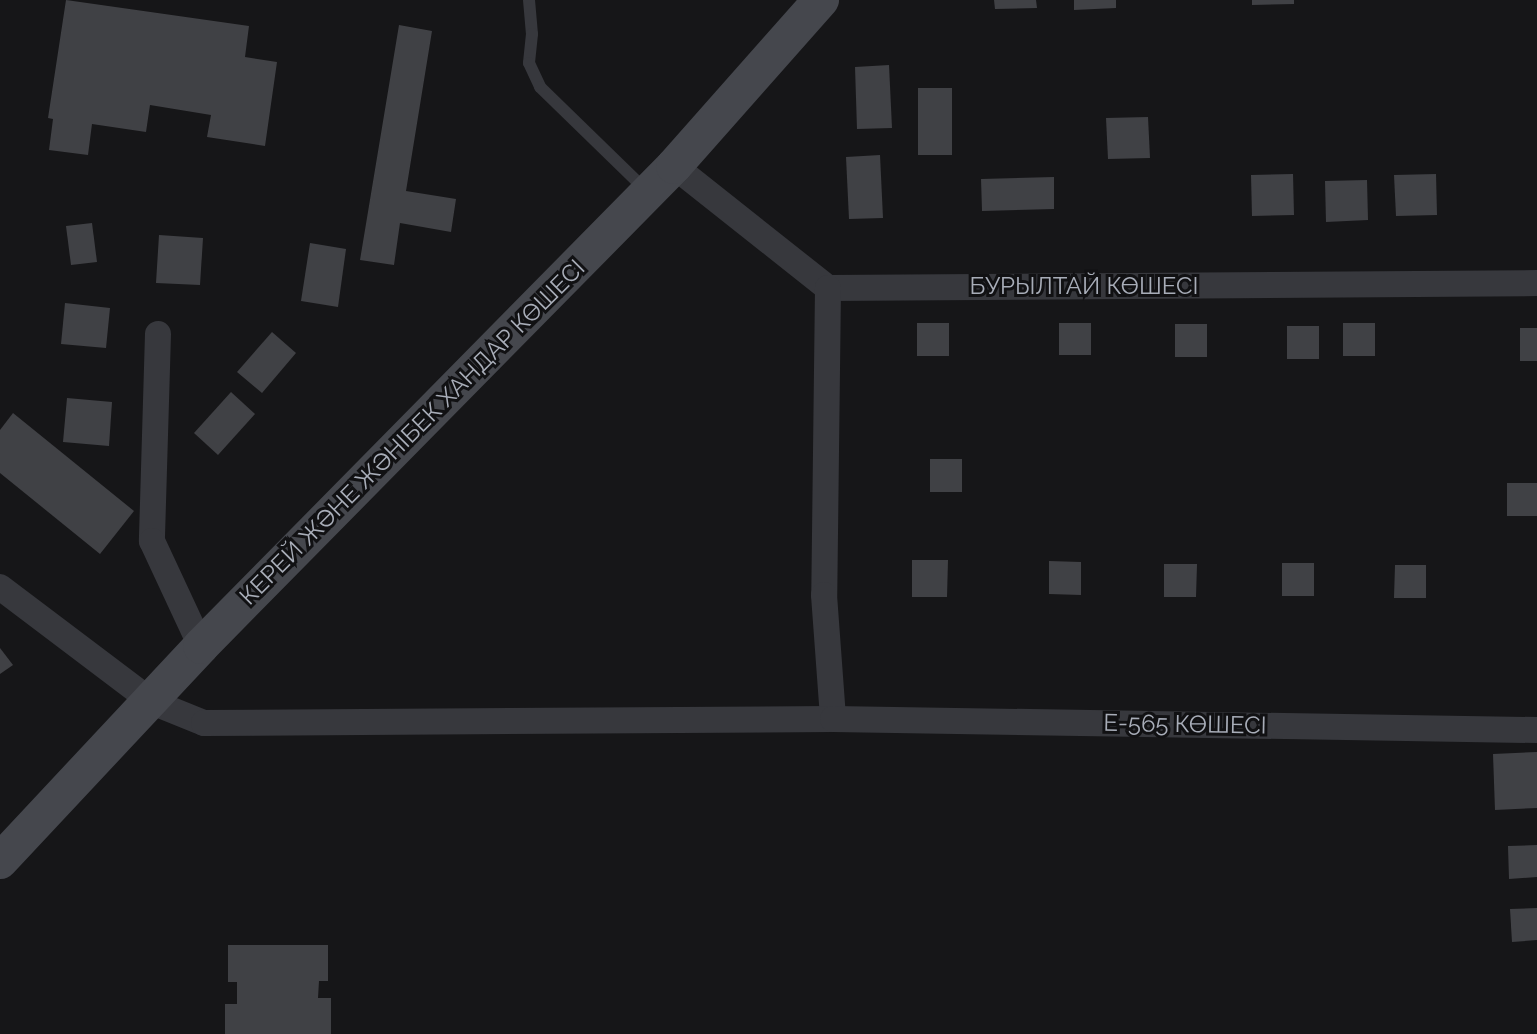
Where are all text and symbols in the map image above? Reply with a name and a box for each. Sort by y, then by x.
street label: КЕРЕЙ ЖӘНЕ ЖӘНІБЕК ХАНДАР КӨШЕСІ [233,253,591,611]
street label: БУРЫЛТАЙ КӨШЕСІ [970,272,1198,300]
street label: Е-565 КӨШЕСІ [1103,708,1267,740]

